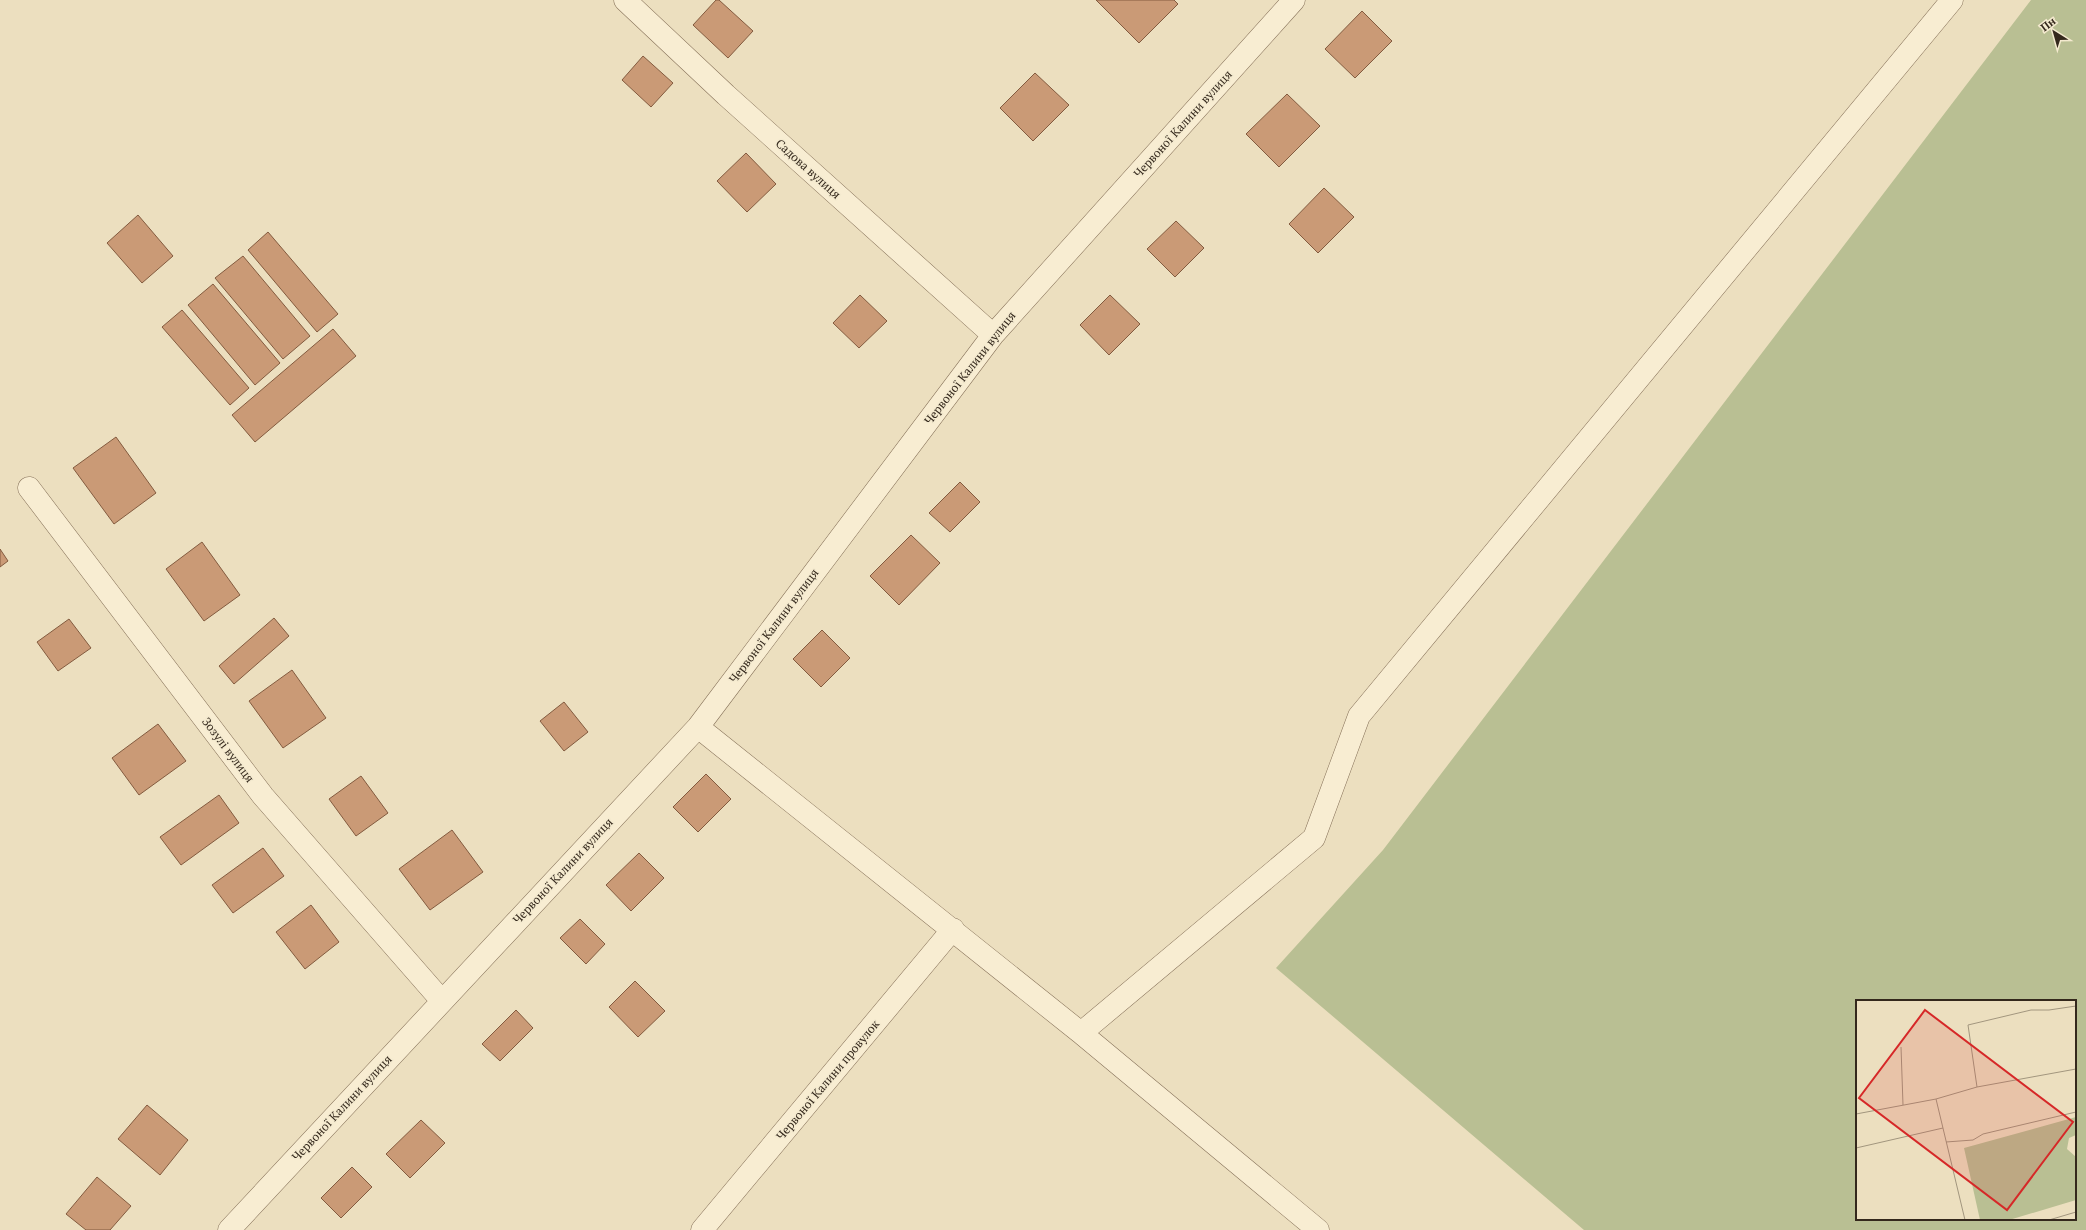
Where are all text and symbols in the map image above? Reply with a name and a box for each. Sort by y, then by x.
north arrow [2034,12,2074,52]
text: Пн [2038,14,2058,34]
street label: Червоної Калини вулиця [1130,67,1235,181]
street label: Садова вулиця [773,136,844,202]
street label: Червоної Калини вулиця [921,308,1018,427]
street label: Червоної Калини вулиця [726,565,822,686]
street label: Зозулі вулиця [199,714,258,785]
street label: Червоної Калини вулиця [510,815,616,927]
inset map [1856,1000,2076,1220]
street label: Червоної Калини провулок [773,1016,883,1143]
street label: Червоної Калини вулиця [289,1052,395,1164]

